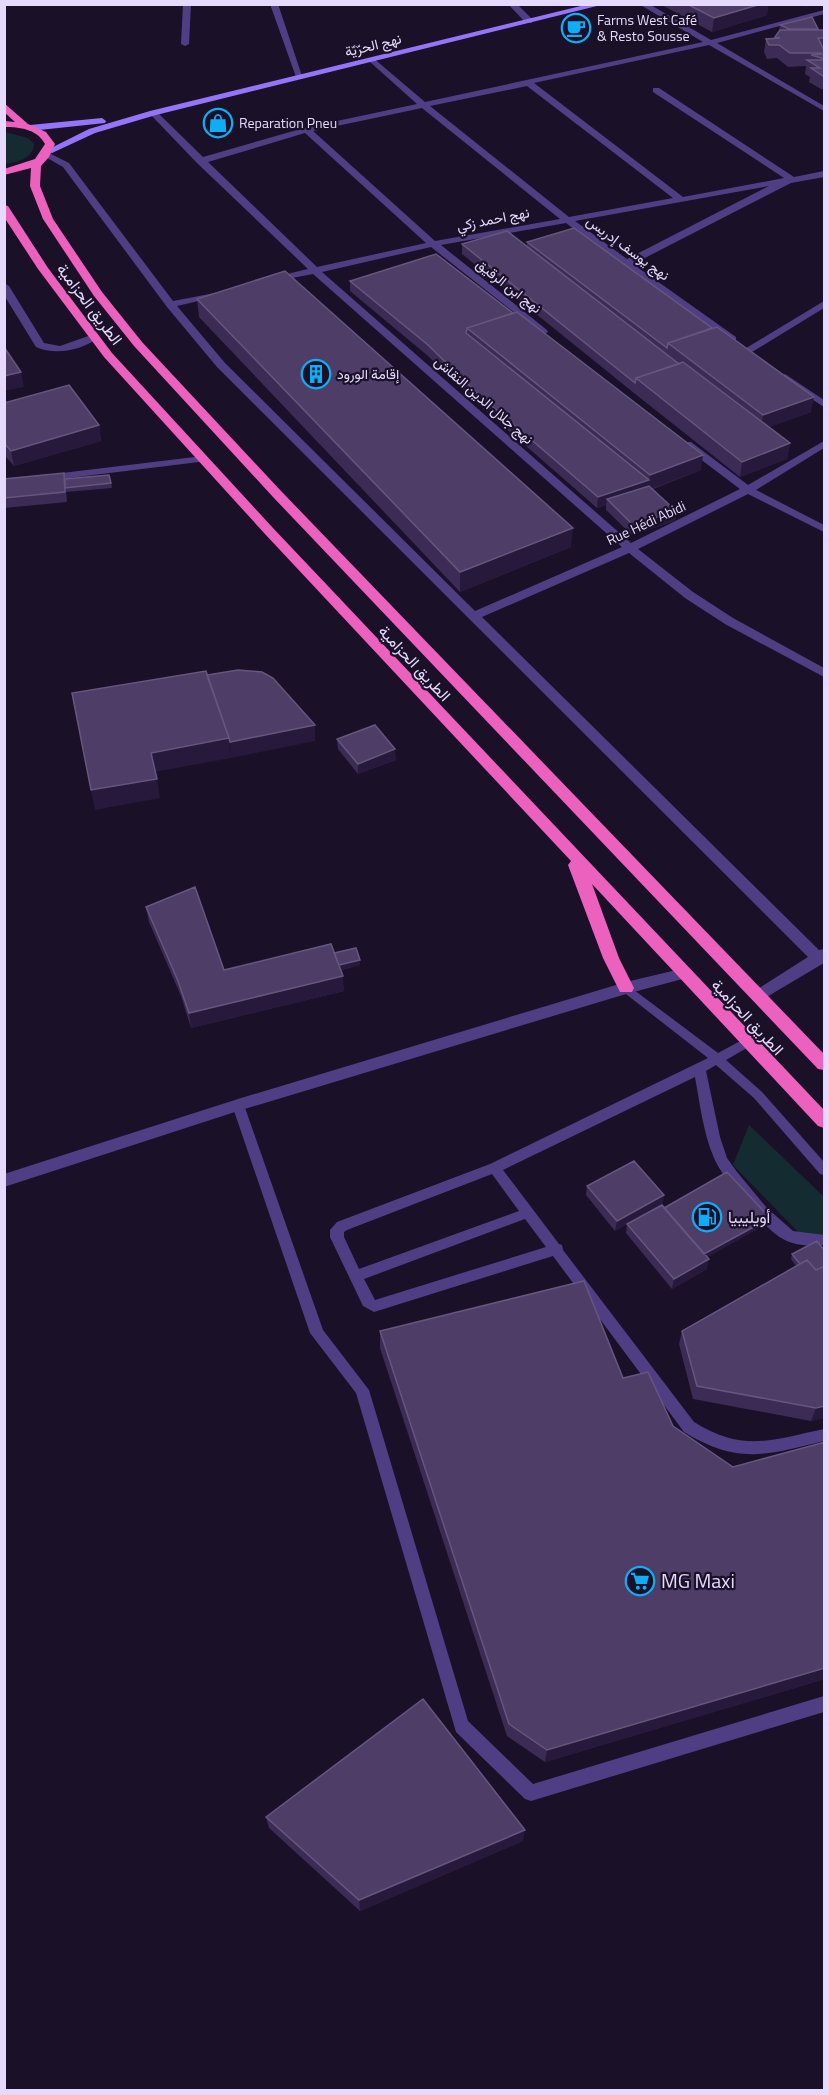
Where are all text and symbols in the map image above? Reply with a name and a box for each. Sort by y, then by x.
place label: Farms West Café & Resto Sousse [597,9,697,46]
cafe icon: Farms West Café & Resto Sousse [560,12,592,44]
street label: نهج الحرّيّة [342,27,404,63]
shop icon: Reparation Pneu [202,107,234,139]
place label: Reparation Pneu [239,112,337,133]
street label: نهج احمد زكي [455,201,531,238]
street label: نهج يوسف إدريس [582,210,674,286]
street label: نهج ابن الرقيق [471,253,547,319]
street label: الطريق الحزامية [51,258,129,350]
street label: نهج جلال الدين النقاش [429,351,539,449]
building icon: إقامة الورود [300,358,332,390]
place label: إقامة الورود [337,363,399,384]
street label: Rue Hédi Abidi [603,495,689,550]
street label: الطريق الحزامية [373,619,457,707]
street label: الطريق الحزامية [706,973,790,1061]
fuel station icon: أويليبيا [691,1201,723,1233]
place label: أويليبيا [728,1205,771,1229]
supermarket icon: MG Maxi [624,1565,656,1597]
place label: MG Maxi [661,1565,735,1596]

